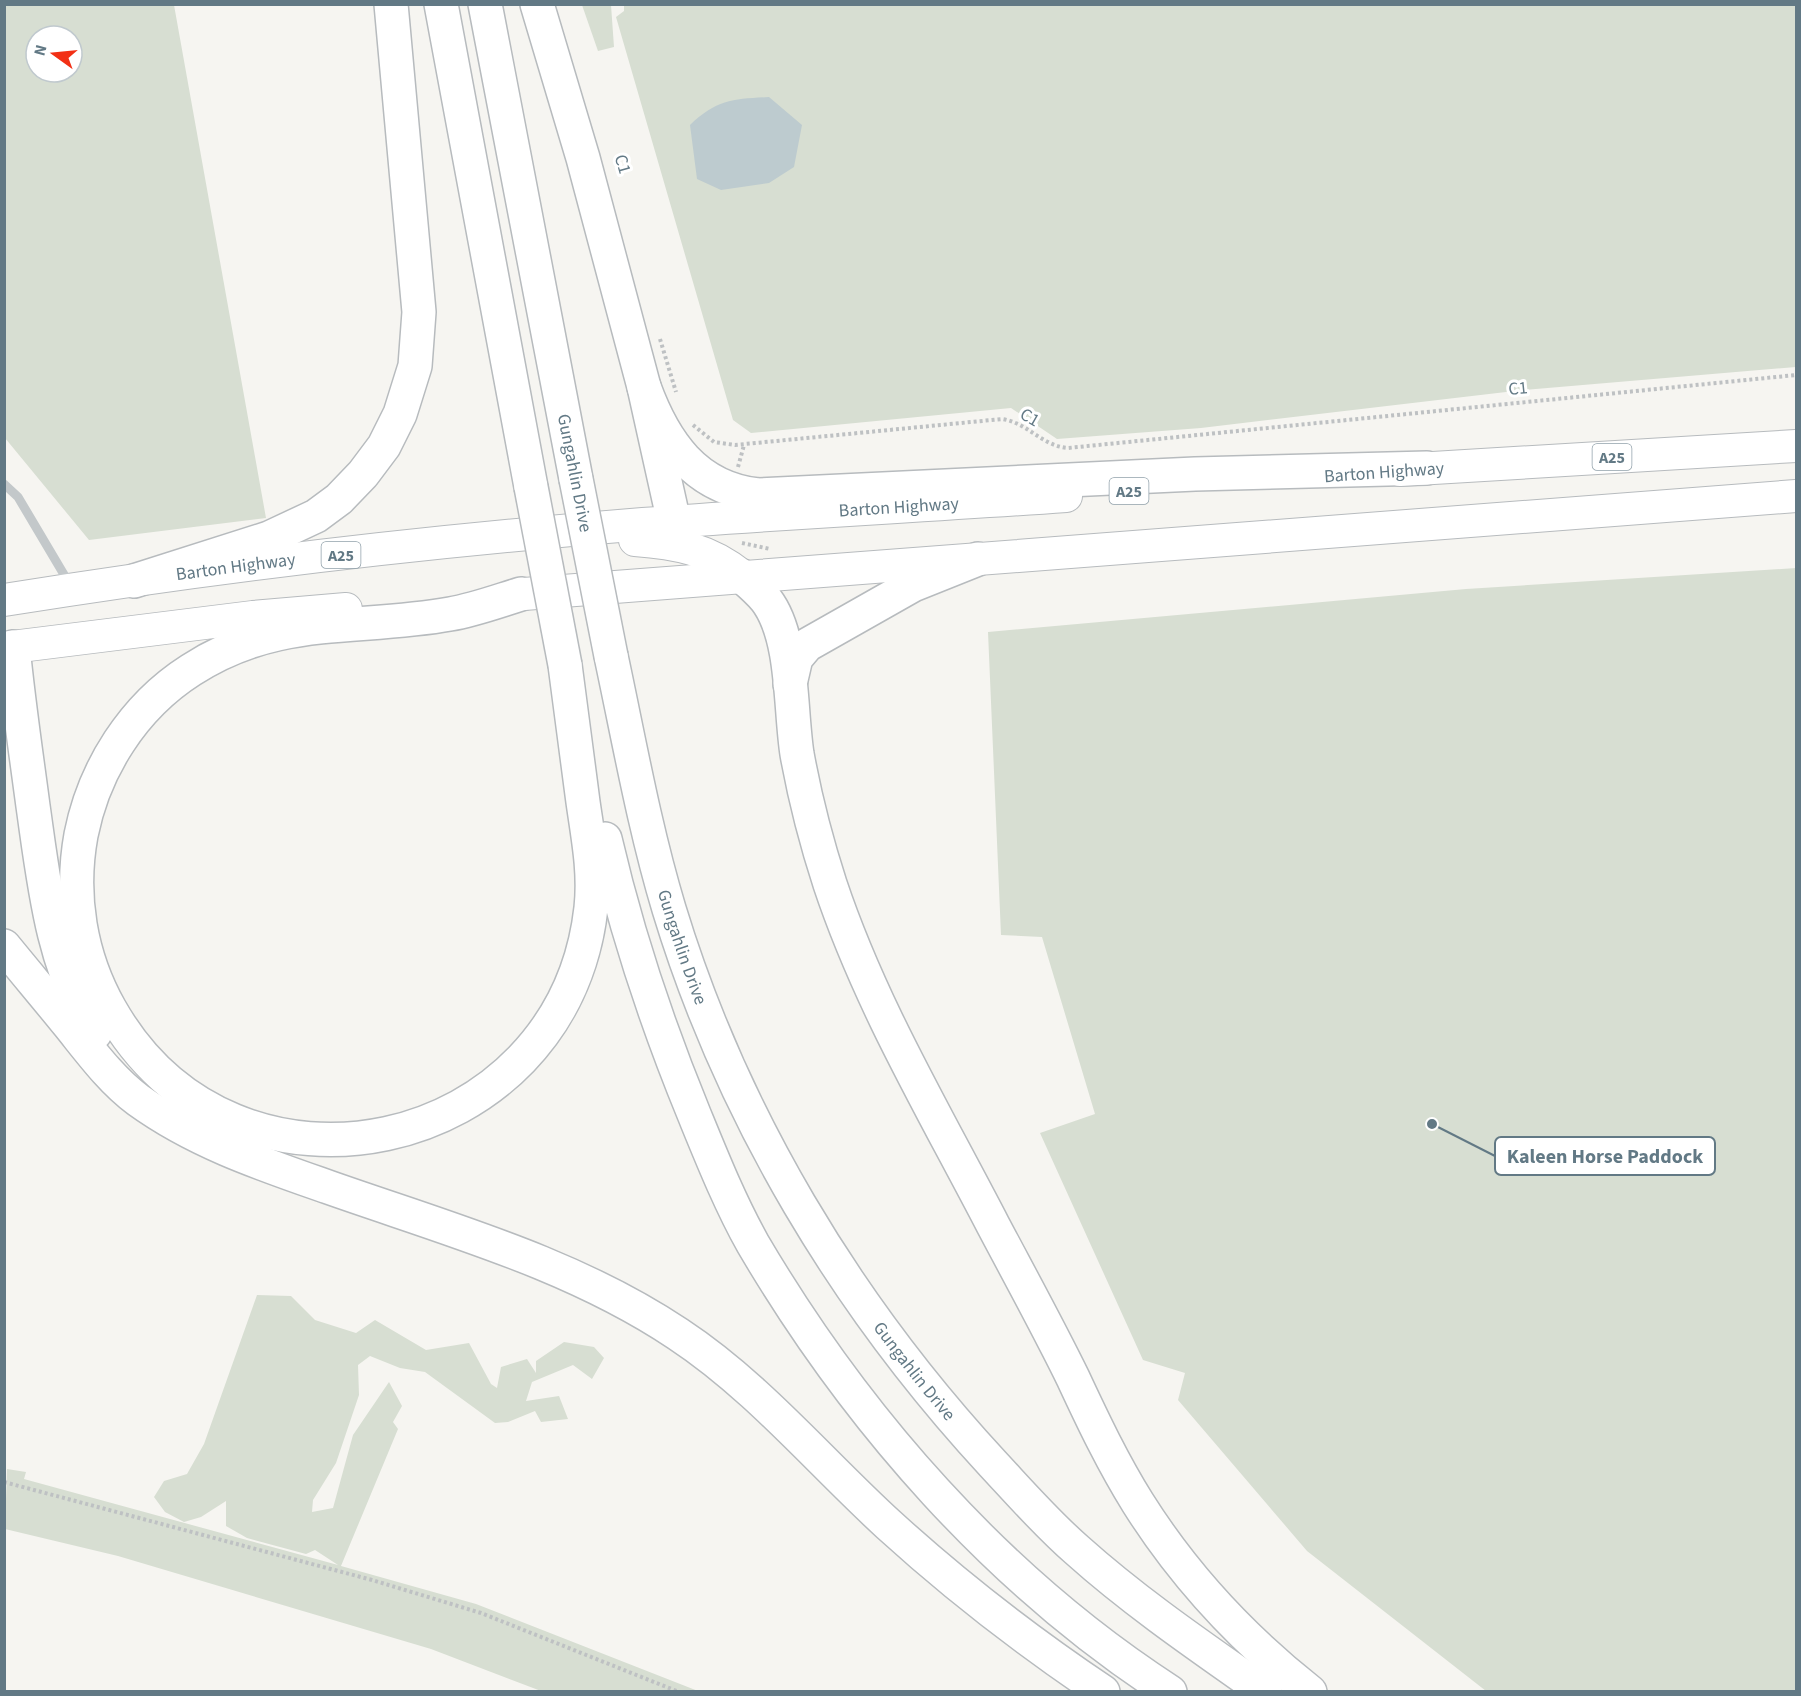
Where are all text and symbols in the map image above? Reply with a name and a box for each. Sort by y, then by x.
north arrow [24,24,84,84]
text: N [28,42,52,58]
street label: C1 [608,151,637,177]
street label: C1 [1507,375,1529,402]
street label: C1 [1015,402,1044,433]
street label: Gungahlin Drive [551,412,598,534]
road number: A25 [1592,444,1632,470]
street label: Barton Highway [1323,456,1445,489]
road number: A25 [1110,478,1148,504]
street label: Barton Highway [838,491,960,524]
road number: A25 [322,542,360,568]
street label: Barton Highway [174,547,297,587]
street label: Gungahlin Drive [651,887,713,1009]
callout: Kaleen Horse Paddock [1495,1137,1715,1175]
text: Kaleen Horse Paddock [1507,1143,1703,1171]
street label: Gungahlin Drive [867,1317,961,1426]

